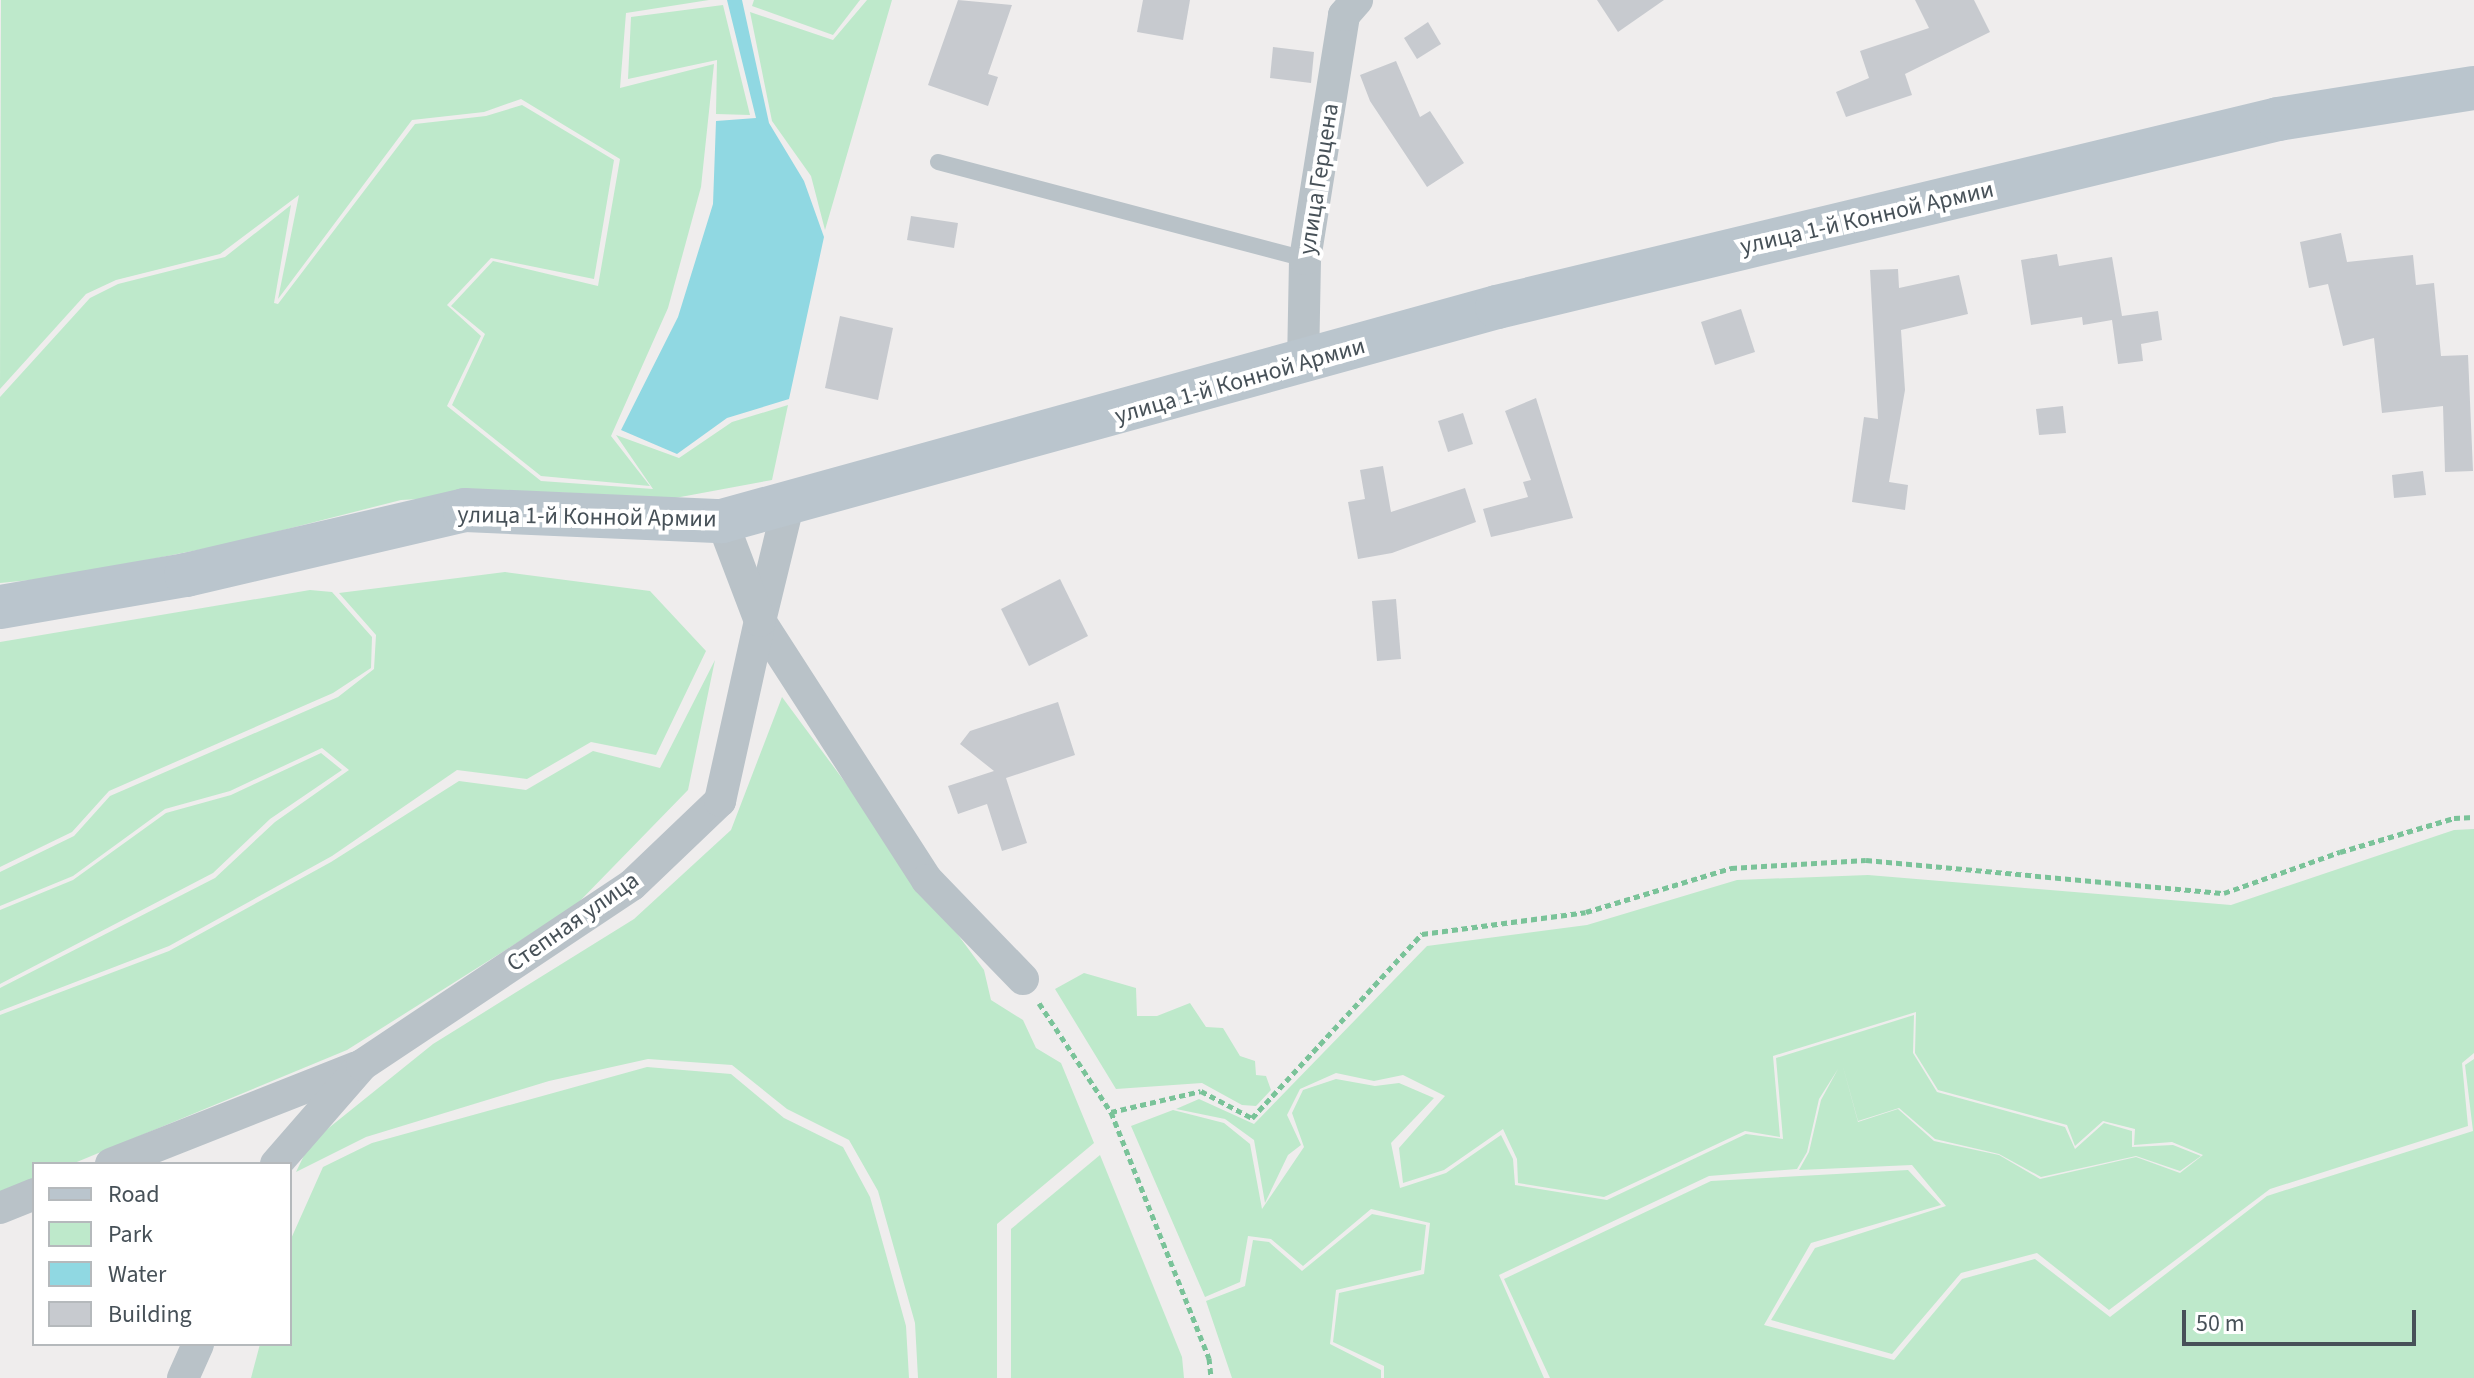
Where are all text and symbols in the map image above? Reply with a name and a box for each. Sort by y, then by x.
street label: улица Герцена [1293,101,1345,257]
street label: улица 1-й Конной Армии [1737,175,1997,261]
street label: улица 1-й Конной Армии [1111,331,1369,431]
street label: улица 1-й Конной Армии [457,500,717,534]
street label: Степная улица [501,866,645,978]
legend [32,1162,292,1346]
text: Road [108,1177,160,1212]
text: Park [108,1217,153,1252]
text: Water [108,1257,166,1292]
scale bar [2186,1294,2420,1344]
text: Building [108,1297,192,1332]
text: 50 m [2196,1306,2245,1341]

